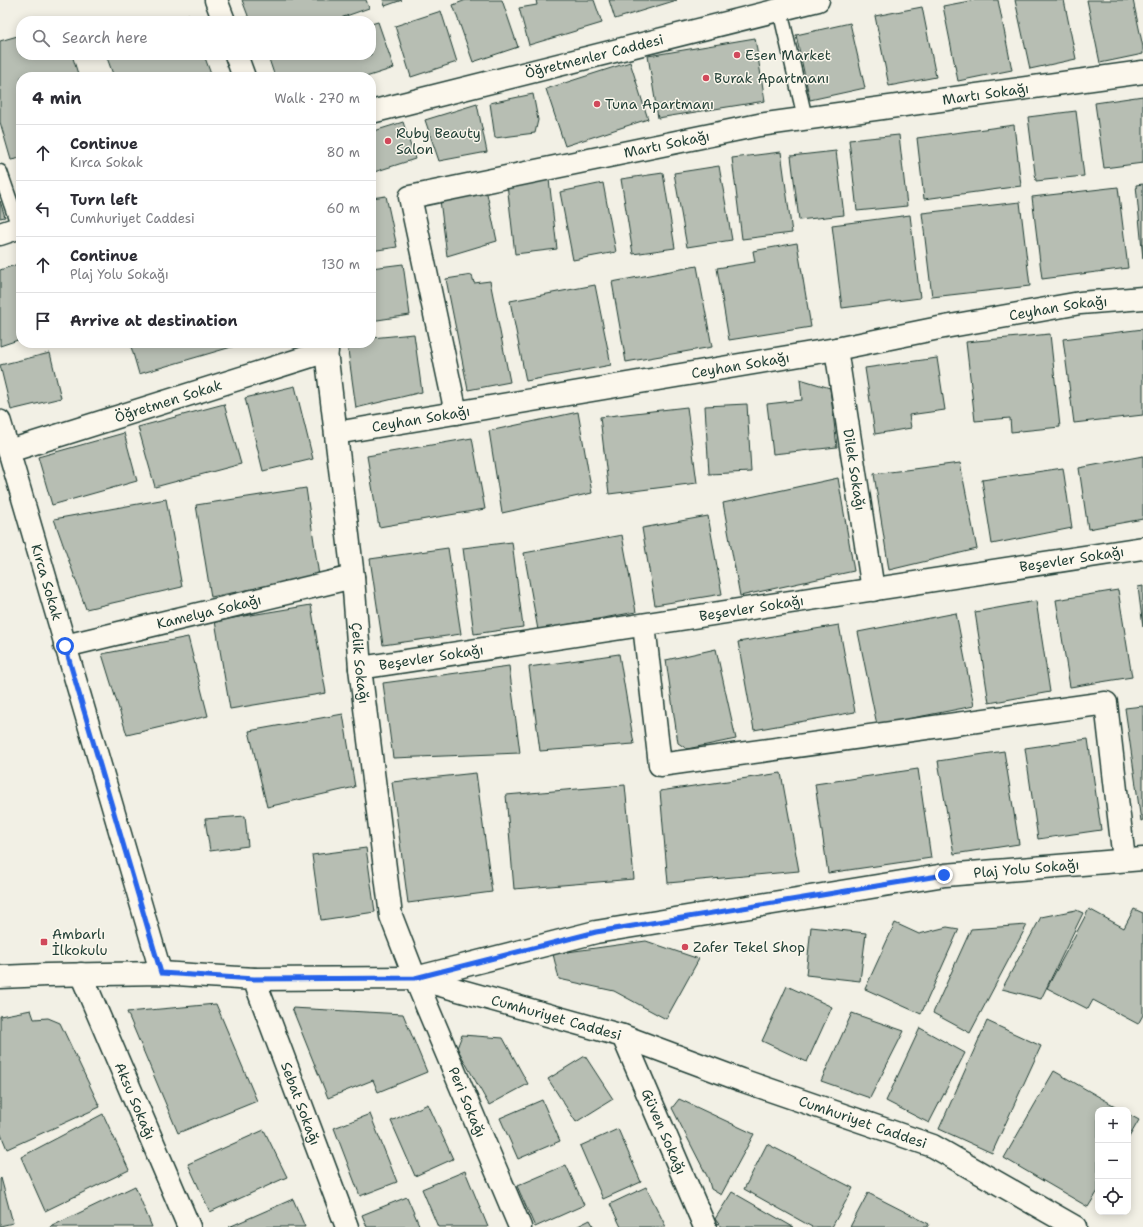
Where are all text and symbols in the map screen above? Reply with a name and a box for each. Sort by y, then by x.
search box [16,16,376,60]
icon: search [30,27,52,49]
text: Search here [62,28,148,48]
street label: Öğretmenler Caddesi [523,30,665,82]
place label: Esen Market [745,46,831,64]
marker: Esen Market [732,50,742,60]
place label: Burak Apartmanı [714,69,829,87]
marker: Burak Apartmanı [701,73,711,83]
street label: Martı Sokağı [941,79,1030,109]
text: 4 min [32,87,82,109]
text: Walk · 270 m [274,90,360,107]
place label: Tuna Apartmanı [605,95,714,113]
marker: Tuna Apartmanı [592,99,602,109]
place label: Ruby Beauty Salon [396,124,481,158]
street label: Martı Sokağı [622,126,711,162]
text: Continue [70,134,138,154]
marker: Ruby Beauty Salon [383,136,393,146]
icon: ahead [32,142,54,164]
text: 80 m [326,144,360,161]
text: Kırca Sokak [70,154,143,171]
text: Turn left [70,190,138,210]
icon: left [32,198,54,220]
text: 60 m [327,200,360,217]
text: Cumhuriyet Caddesi [70,210,195,227]
text: Continue [70,246,138,266]
icon: ahead [32,254,54,276]
text: 130 m [322,256,360,273]
text: Plaj Yolu Sokağı [70,266,169,283]
street label: Ceyhan Sokağı [1008,292,1108,324]
icon: arrive [32,310,54,332]
text: Arrive at destination [70,311,238,331]
street label: Ceyhan Sokağı [690,348,791,382]
street label: Öğretmen Sokak [112,376,224,426]
street label: Ceyhan Sokağı [370,402,471,436]
street label: Dilek Sokağı [839,427,870,512]
street label: Kırca Sokak [27,542,67,623]
street label: Beşevler Sokağı [1018,542,1125,576]
street label: Kamelya Sokağı [155,590,263,633]
street label: Beşevler Sokağı [698,591,805,625]
street label: Çelik Sokağı [348,622,373,705]
route start [56,637,74,655]
street label: Beşevler Sokağı [378,640,485,674]
street label: Plaj Yolu Sokağı [973,855,1080,882]
route end [935,866,953,884]
place label: Ambarlı İlkokulu [52,925,108,959]
marker: Ambarlı İlkokulu [39,937,49,947]
place label: Zafer Tekel Shop [693,938,805,956]
marker: Zafer Tekel Shop [680,942,690,952]
street label: Cumhuriyet Caddesi [489,991,624,1044]
street label: Sebat Sokağı [277,1059,325,1148]
street label: Aksu Sokağı [111,1060,160,1142]
street label: Peri Sokağı [445,1064,490,1140]
street label: Güven Sokağı [638,1086,690,1177]
street label: Cumhuriyet Caddesi [796,1092,929,1152]
map controls [1095,1107,1131,1215]
button: + [1095,1107,1131,1143]
button: − [1095,1143,1131,1179]
button: locate [1095,1179,1131,1215]

